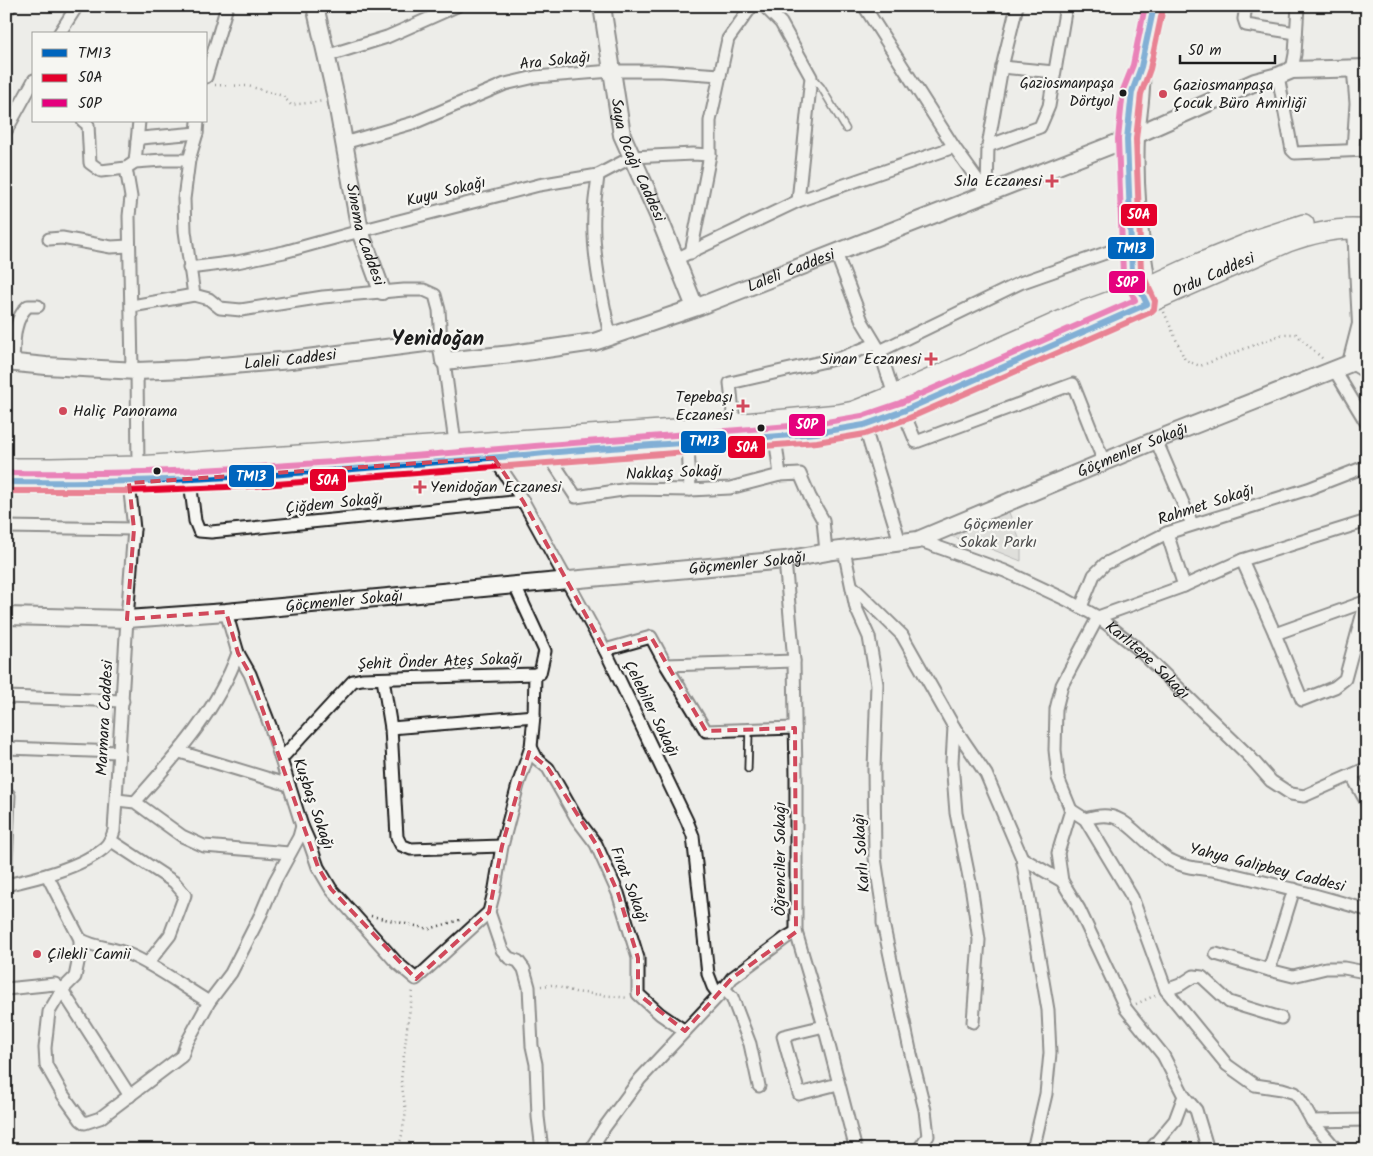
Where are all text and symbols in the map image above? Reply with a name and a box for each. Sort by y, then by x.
legend [32,32,208,122]
scale bar [1180,32,1276,64]
text: 50 m [1188,39,1222,63]
text: TM13 [78,42,112,66]
street label: Ara Sokağı [518,45,592,77]
text: 50A [78,66,103,90]
place label: Gaziosmanpaşa Dörtyol [1020,72,1114,114]
place label: Gaziosmanpaşa Çocuk Büro Amirliği [1173,73,1307,116]
marker: Gaziosmanpaşa Dörtyol [1118,88,1128,98]
marker: Gaziosmanpaşa Çocuk Büro Amirliği [1157,88,1169,100]
text: 50P [78,92,103,116]
street label: Saya Ocağı Caddesi [604,96,672,227]
place label: Sıla Eczanesi [954,169,1043,194]
street label: Kuyu Sokağı [404,170,488,214]
marker: Sıla Eczanesi [1046,175,1058,187]
street label: Sinema Caddesi [339,181,392,290]
line badge: 50A [1120,203,1158,227]
text: 50A [1126,204,1151,226]
line badge: TM13 [1107,236,1155,260]
text: TM13 [1116,238,1146,260]
street label: Laleli Caddesi [743,242,840,299]
street label: Ordu Caddesi [1168,245,1260,304]
line badge: 50P [1108,270,1146,294]
text: 50P [1115,272,1139,294]
district label: Yenidoğan [392,323,484,356]
street label: Laleli Caddesi [243,342,339,376]
place label: Sinan Eczanesi [820,347,922,372]
marker: Sinan Eczanesi [925,353,937,365]
place label: Tepebaşı Eczanesi [676,385,734,428]
place label: Haliç Panorama [73,399,178,424]
marker: Tepebaşı Eczanesi [737,400,749,412]
marker: Haliç Panorama [57,405,69,417]
line badge: 50P [788,413,826,437]
text: 50P [795,414,819,436]
street label: Göçmenler Sokağı [1073,416,1192,484]
unlabelled marker [756,423,766,433]
line badge: TM13 [680,430,727,454]
text: TM13 [689,431,719,453]
line badge: 50A [727,435,766,459]
text: 50A [734,437,759,459]
street label: Nakkaş Sokağı [625,459,723,487]
line badge: TM13 [228,464,275,488]
unlabelled marker [152,466,162,476]
text: TM13 [236,466,266,488]
line badge: 50A [309,468,347,492]
text: 50A [315,470,340,492]
place label: Yenidoğan Eczanesi [430,475,563,500]
street label: Rahmet Sokağı [1154,478,1258,532]
marker: Yenidoğan Eczanesi [414,481,426,493]
street label: Çiğdem Sokağı [284,486,384,522]
park label: Göçmenler Sokak Parkı [959,512,1037,555]
street label: Göçmenler Sokağı [688,544,808,581]
street label: Göçmenler Sokağı [284,583,404,619]
street label: Karlıtepe Sokağı [1100,615,1196,705]
street label: Şehit Önder Ateş Sokağı [357,647,523,677]
street label: Çelebiler Sokağı [617,656,685,762]
street label: Marmara Caddesi [89,658,121,776]
street label: Kuşbaş Sokağı [286,755,340,853]
street label: Öğrenciler Sokağı [768,802,793,916]
street label: Karlı Sokağı [847,813,877,893]
street label: Yahya Galipbey Caddesi [1186,837,1349,900]
street label: Fırat Sokağı [603,843,655,927]
place label: Çilekli Camii [47,942,132,967]
marker: Çilekli Camii [31,948,43,960]

